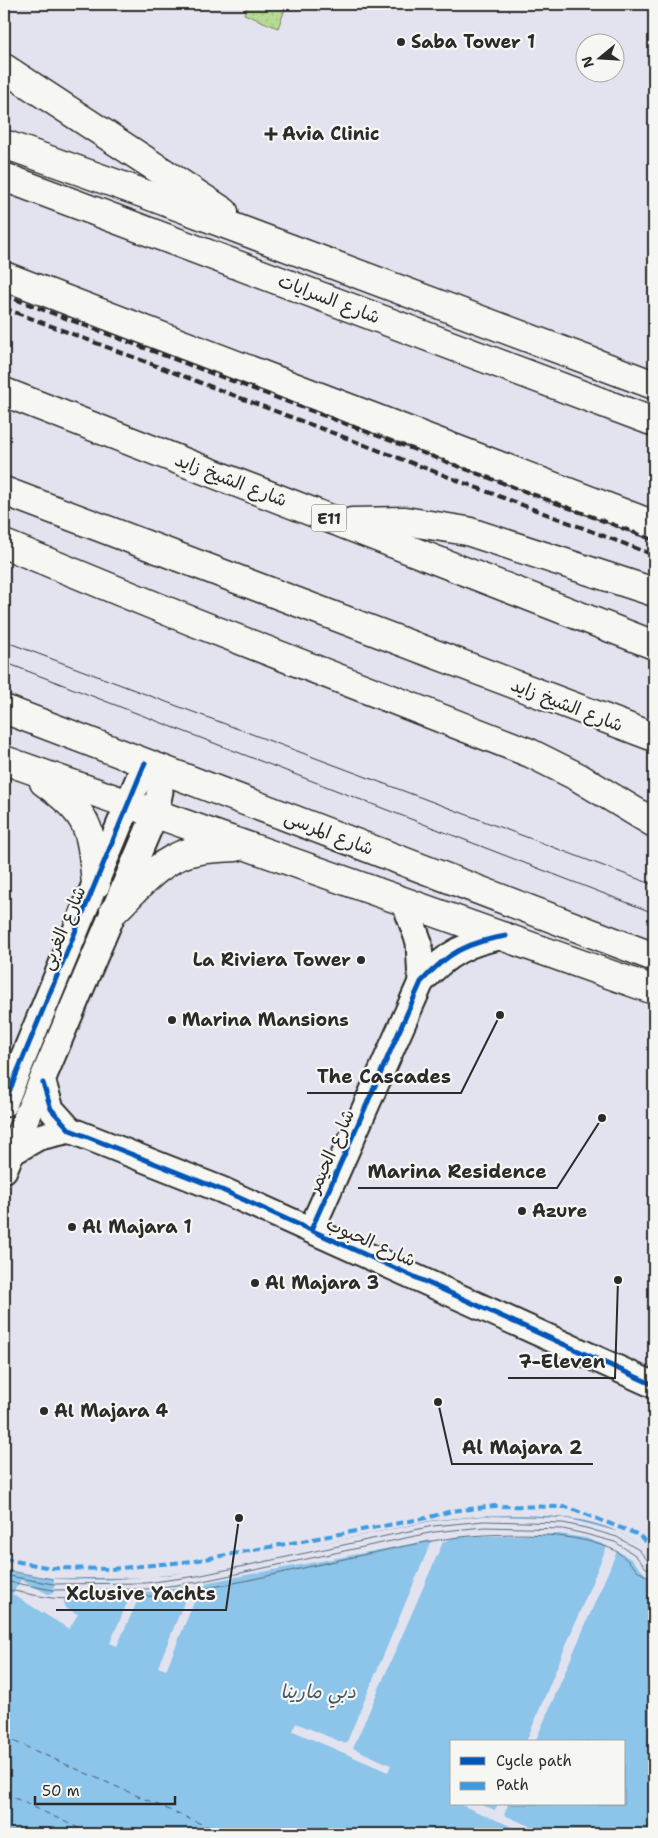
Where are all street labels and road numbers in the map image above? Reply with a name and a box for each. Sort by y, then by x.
street label: شارع السرايات [275,269,383,329]
street label: شارع الشيخ زايد [171,448,291,512]
road number: E11 [312,504,346,532]
street label: شارع الشيخ زايد [507,673,627,737]
street label: شارع المرسى [281,805,377,861]
street label: شارع الغربى [35,882,91,974]
street label: شارع الحيمر [301,1105,360,1199]
street label: شارع الحبوب [322,1212,420,1272]

